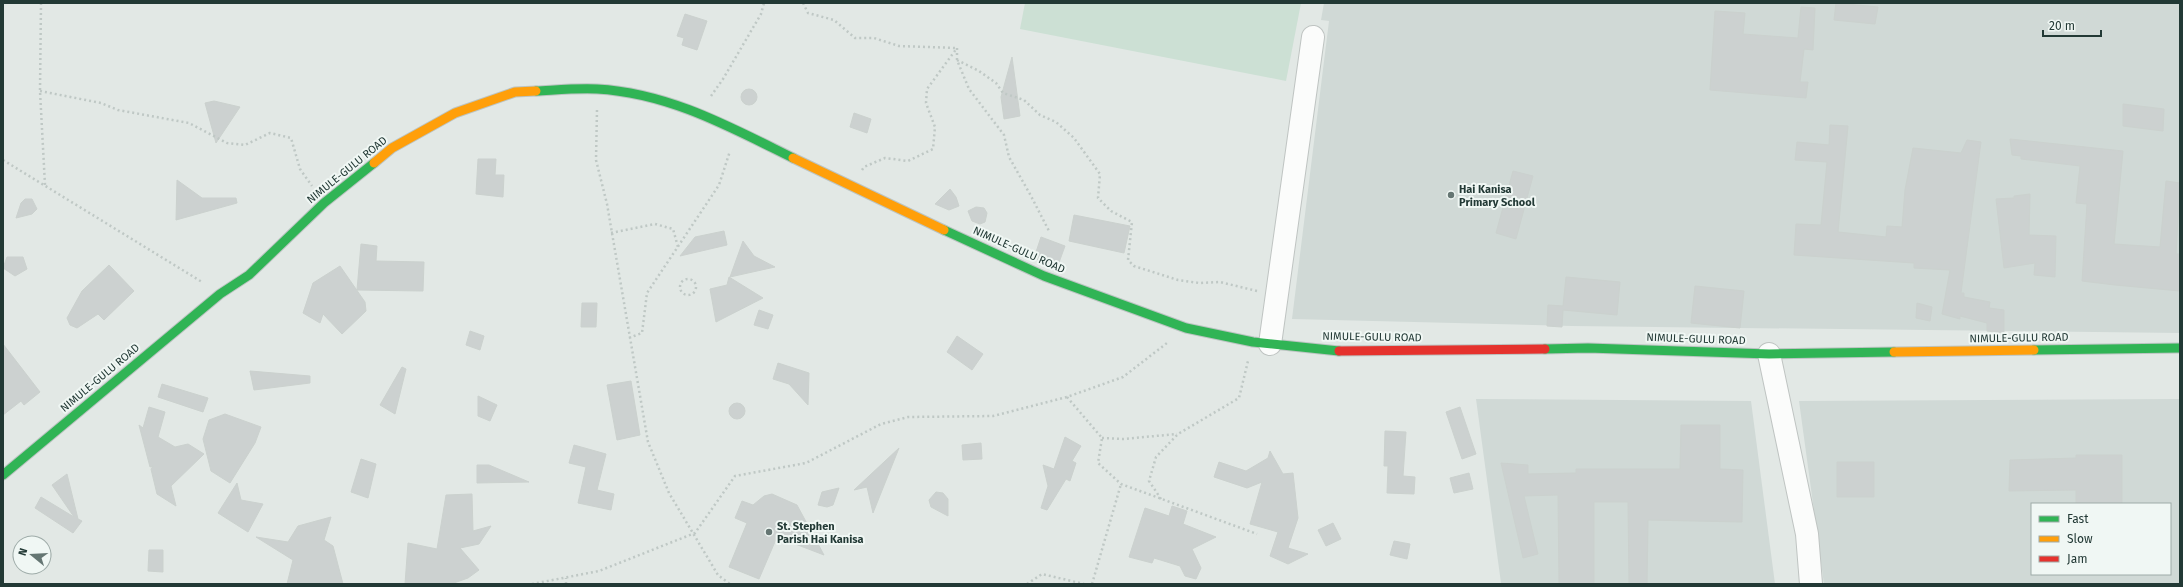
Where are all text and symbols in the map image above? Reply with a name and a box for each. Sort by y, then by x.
scale bar [2043,12,2101,38]
text: 20 m [2049,19,2075,33]
street label: NIMULE-GULU ROAD [304,134,390,206]
place label: Hai Kanisa Primary School [1459,183,1536,209]
marker: Hai Kanisa Primary School [1446,190,1456,200]
street label: NIMULE-GULU ROAD [971,224,1067,276]
street label: NIMULE-GULU ROAD [1322,330,1422,344]
street label: NIMULE-GULU ROAD [1646,331,1746,347]
street label: NIMULE-GULU ROAD [1969,331,2069,345]
street label: NIMULE-GULU ROAD [58,341,142,415]
legend [2031,503,2171,575]
text: Fast [2067,512,2089,526]
place label: St. Stephen Parish Hai Kanisa [777,520,863,546]
marker: St. Stephen Parish Hai Kanisa [764,527,774,537]
text: Slow [2067,532,2093,546]
north arrow [12,535,52,575]
text: N [16,547,30,558]
text: Jam [2067,552,2087,566]

